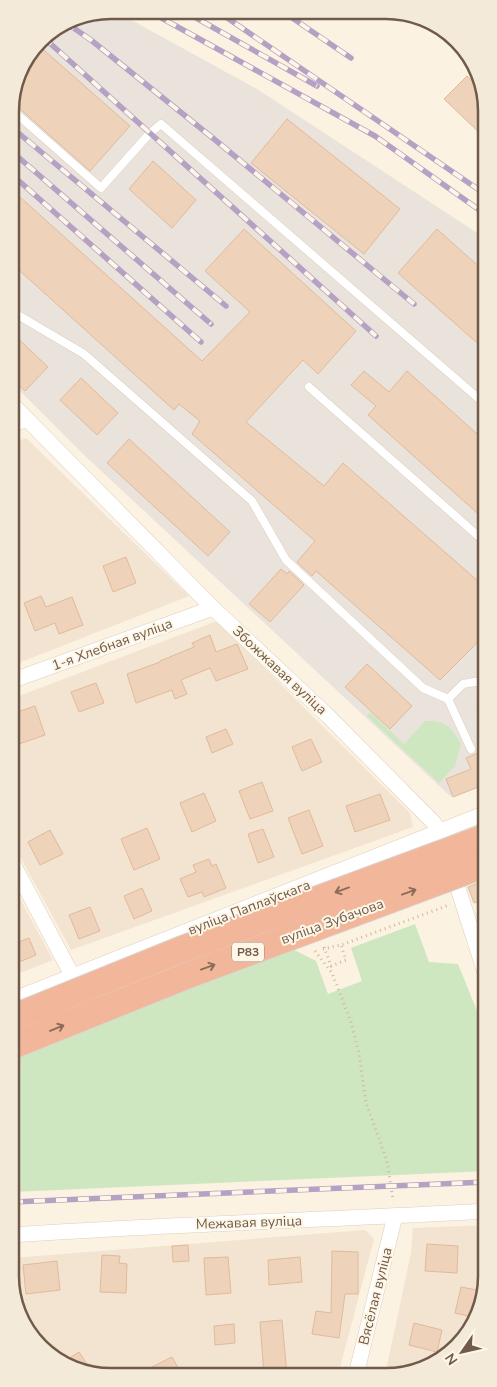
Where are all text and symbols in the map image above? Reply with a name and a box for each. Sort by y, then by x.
street label: 1-я Хлебная вуліца [49,614,175,675]
street label: Збожжавая вуліца [228,622,331,719]
street label: вуліца Паплаўскага [185,875,313,940]
one-way arrow [335,886,350,895]
one-way arrow [401,887,416,896]
street label: вуліца Зубачова [278,894,386,949]
road number: Р83 [232,942,264,962]
one-way arrow [199,962,215,971]
one-way arrow [49,1023,64,1032]
street label: Межавая вуліца [196,1211,302,1234]
street label: Вясёлая вуліца [354,1245,397,1347]
north arrow [437,1327,487,1377]
text: N [441,1349,462,1369]

